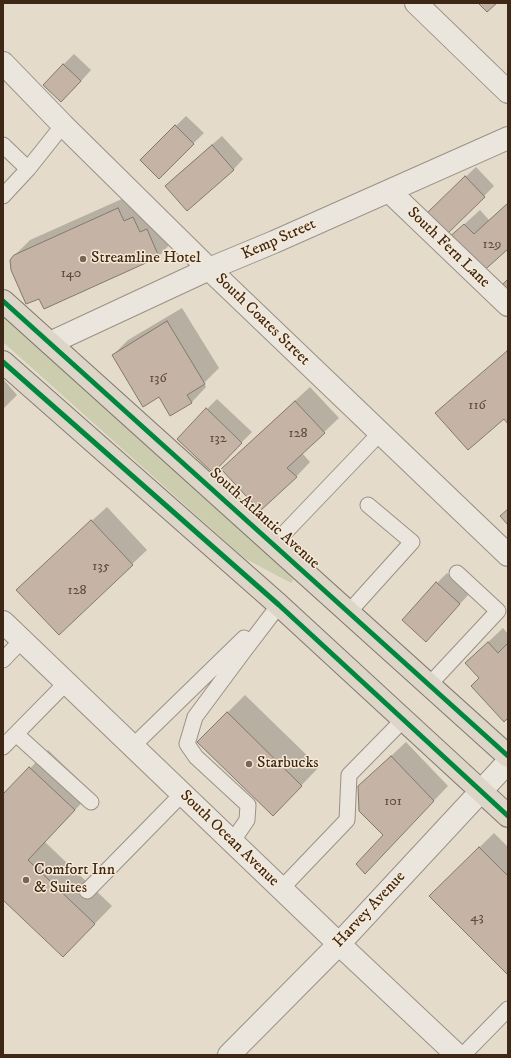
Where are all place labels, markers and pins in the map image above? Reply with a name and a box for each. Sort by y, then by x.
place label: Streamline Hotel [91,249,201,269]
marker: Streamline Hotel [78,254,88,264]
place label: Starbucks [257,754,319,774]
marker: Starbucks [244,759,254,769]
place label: Comfort Inn & Suites [34,861,115,899]
marker: Comfort Inn & Suites [21,875,31,885]

